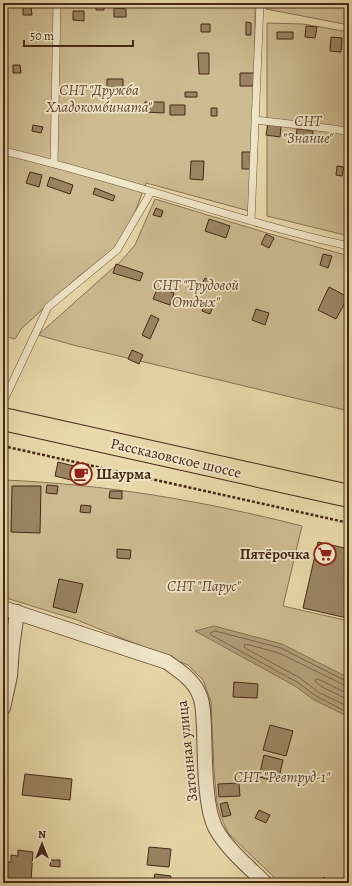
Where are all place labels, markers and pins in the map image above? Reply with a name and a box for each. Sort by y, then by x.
cafe icon: Шаурма [68,461,94,487]
place label: Шаурма [96,464,152,484]
supermarket icon: Пятёрочка [312,541,338,567]
place label: Пятёрочка [240,544,311,564]

